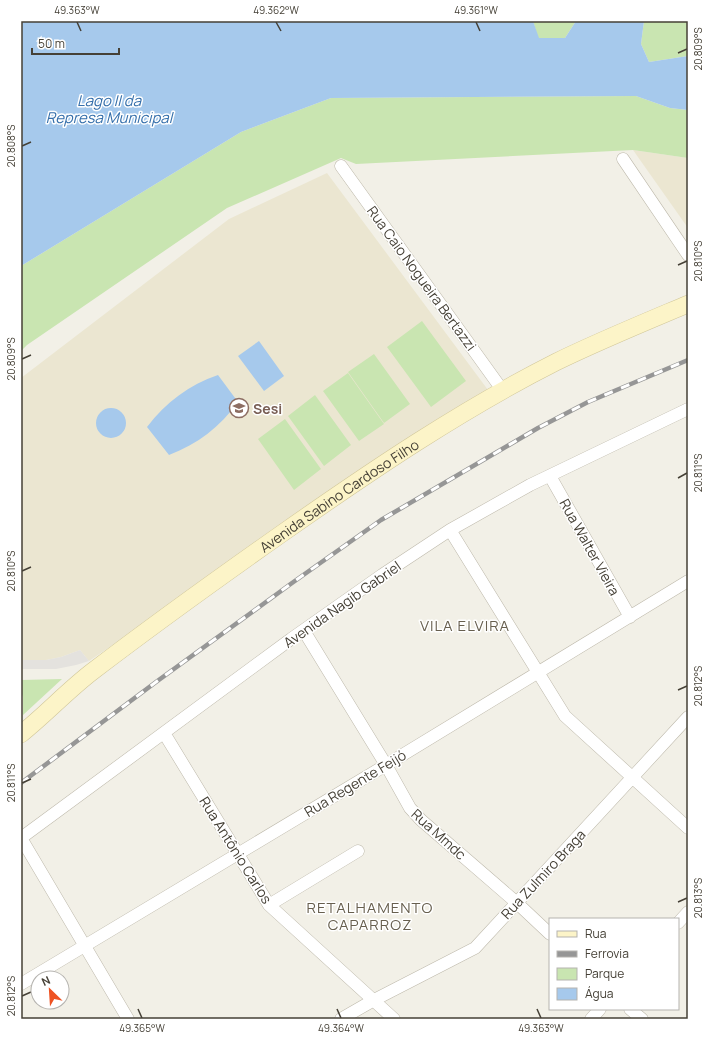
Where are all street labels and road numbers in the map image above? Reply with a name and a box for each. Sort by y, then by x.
street label: Rua Caio Nogueira Bertazzi [363,202,481,354]
street label: Avenida Sabino Cardoso Filho [255,434,422,556]
street label: Rua Walter Vieira [556,495,624,599]
street label: Avenida Nagib Gabriel [280,556,404,652]
street label: Rua Regente Feijó [301,745,409,821]
street label: Rua Antônio Carlos [195,793,277,907]
street label: Rua Mmdc [408,804,471,864]
street label: Rua Zulmiro Braga [496,825,590,923]

